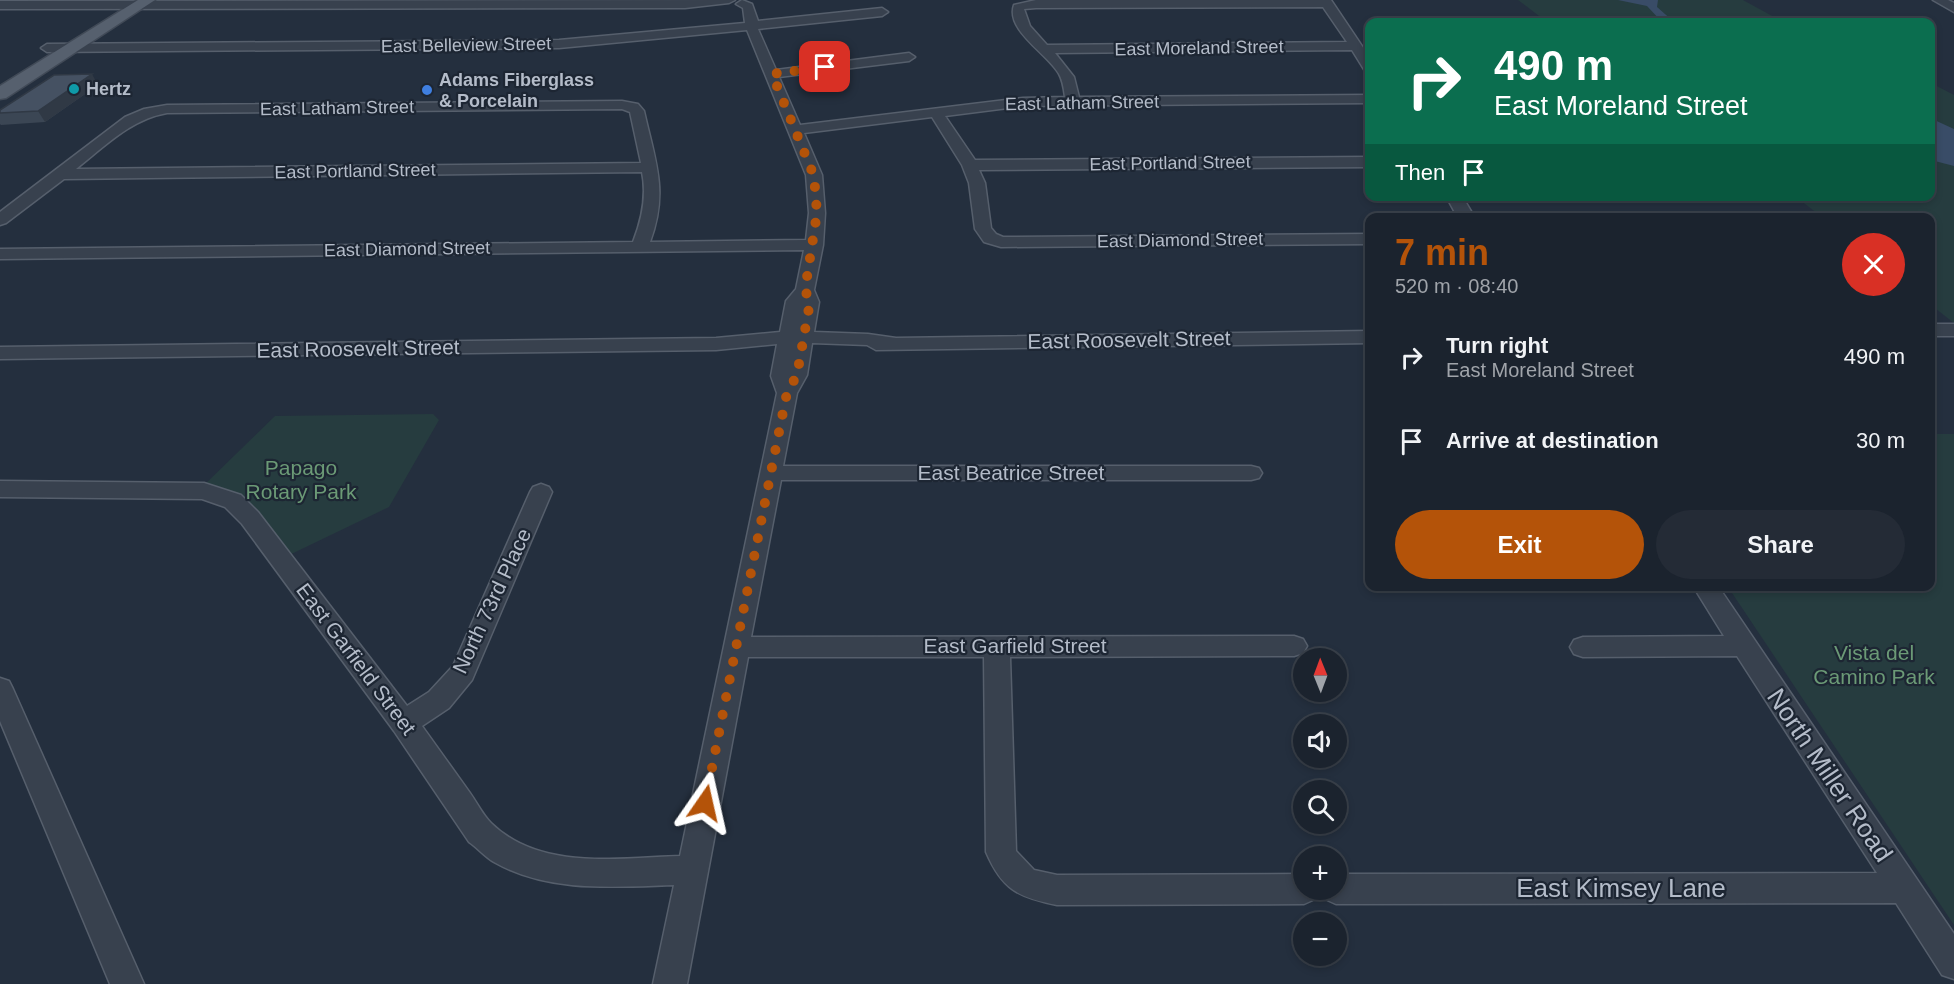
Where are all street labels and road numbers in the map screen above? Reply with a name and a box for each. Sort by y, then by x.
street label: East Belleview Street [381,34,551,56]
street label: East Moreland Street [1114,37,1284,59]
street label: East Latham Street [1005,92,1159,114]
street label: East Latham Street [260,97,414,119]
street label: East Portland Street [1089,152,1251,174]
street label: East Portland Street [274,160,436,182]
street label: East Diamond Street [1097,229,1263,251]
street label: East Diamond Street [324,238,490,260]
street label: East Roosevelt Street [1027,326,1231,353]
street label: East Roosevelt Street [256,335,460,362]
street label: East Beatrice Street [918,461,1105,484]
street label: North 73rd Place [448,525,535,677]
street label: East Garfield Street [292,579,421,739]
street label: East Garfield Street [923,634,1107,657]
street label: North Miller Road [1761,683,1899,867]
street label: East Kimsey Lane [1516,873,1726,903]

